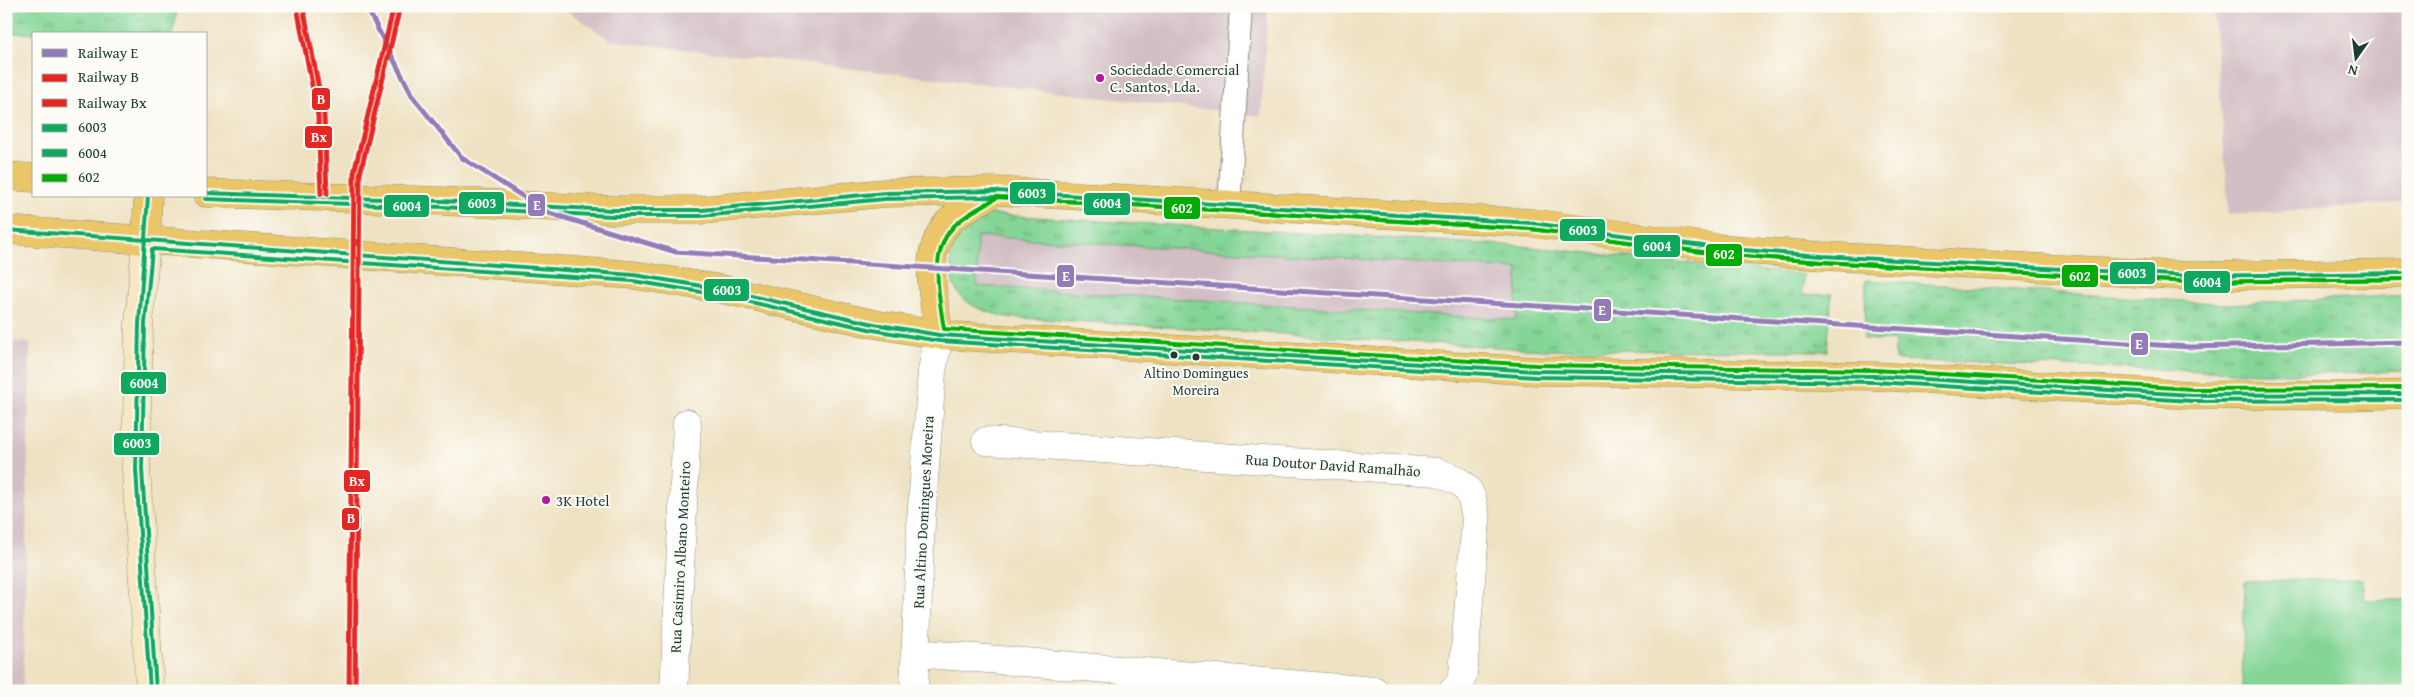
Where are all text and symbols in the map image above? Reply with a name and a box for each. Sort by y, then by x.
legend [32,32,208,198]
north arrow [2332,32,2382,82]
text: Railway E [78,42,138,63]
place label: Sociedade Comercial C. Santos, Lda. [1110,59,1240,97]
text: N [2345,60,2360,81]
text: Railway B [78,66,139,87]
marker: Sociedade Comercial C. Santos, Lda. [1094,72,1106,84]
line badge: B [311,87,331,111]
text: B [317,89,325,109]
text: Railway Bx [78,92,147,113]
text: 6003 [78,116,107,137]
line badge: Bx [304,125,333,149]
text: Bx [311,127,328,147]
text: 6004 [78,142,107,163]
text: 602 [78,166,100,187]
line badge: 6003 [1009,181,1056,205]
text: 6003 [1017,183,1047,203]
line badge: 6003 [458,191,505,215]
line badge: 6004 [1083,192,1131,216]
text: 6003 [467,193,497,213]
line badge: E [527,193,546,217]
text: 6004 [1092,193,1122,213]
line badge: 6004 [383,194,430,218]
text: E [533,195,541,215]
text: 6004 [392,196,422,216]
line badge: 602 [1163,196,1201,220]
text: 602 [1171,198,1193,218]
line badge: 6003 [1559,218,1606,242]
text: 6003 [1568,220,1598,240]
line badge: 6004 [1633,234,1681,258]
text: 6004 [1642,236,1672,256]
line badge: 602 [1705,243,1743,267]
text: 602 [1713,244,1735,264]
line badge: 6003 [2109,261,2156,285]
text: 6003 [2117,263,2147,283]
line badge: E [1056,264,1075,288]
line badge: 602 [2061,264,2099,288]
text: E [1062,266,1070,286]
text: 602 [2069,266,2091,286]
line badge: 6004 [2183,270,2231,294]
text: 6004 [2192,272,2222,292]
line badge: 6003 [703,278,750,302]
text: 6003 [712,280,742,300]
line badge: E [1593,298,1612,322]
text: E [1598,300,1606,320]
line badge: E [2130,332,2149,356]
text: E [2135,334,2143,354]
unlabelled marker [1169,350,1179,360]
marker: Altino Domingues Moreira [1191,352,1201,362]
place label: Altino Domingues Moreira [1144,363,1248,400]
line badge: 6004 [120,371,167,395]
text: 6004 [129,373,159,393]
street label: Rua Altino Domingues Moreira [907,415,939,609]
line badge: 6003 [113,432,160,456]
text: 6003 [122,433,152,453]
street label: Rua Doutor David Ramalhão [1245,448,1422,482]
street label: Rua Casimiro Albano Monteiro [664,460,696,653]
line badge: Bx [343,469,371,493]
text: Bx [349,471,366,491]
place label: 3K Hotel [556,490,610,511]
marker: 3K Hotel [540,494,552,506]
line badge: B [341,507,360,531]
text: B [347,508,355,528]

